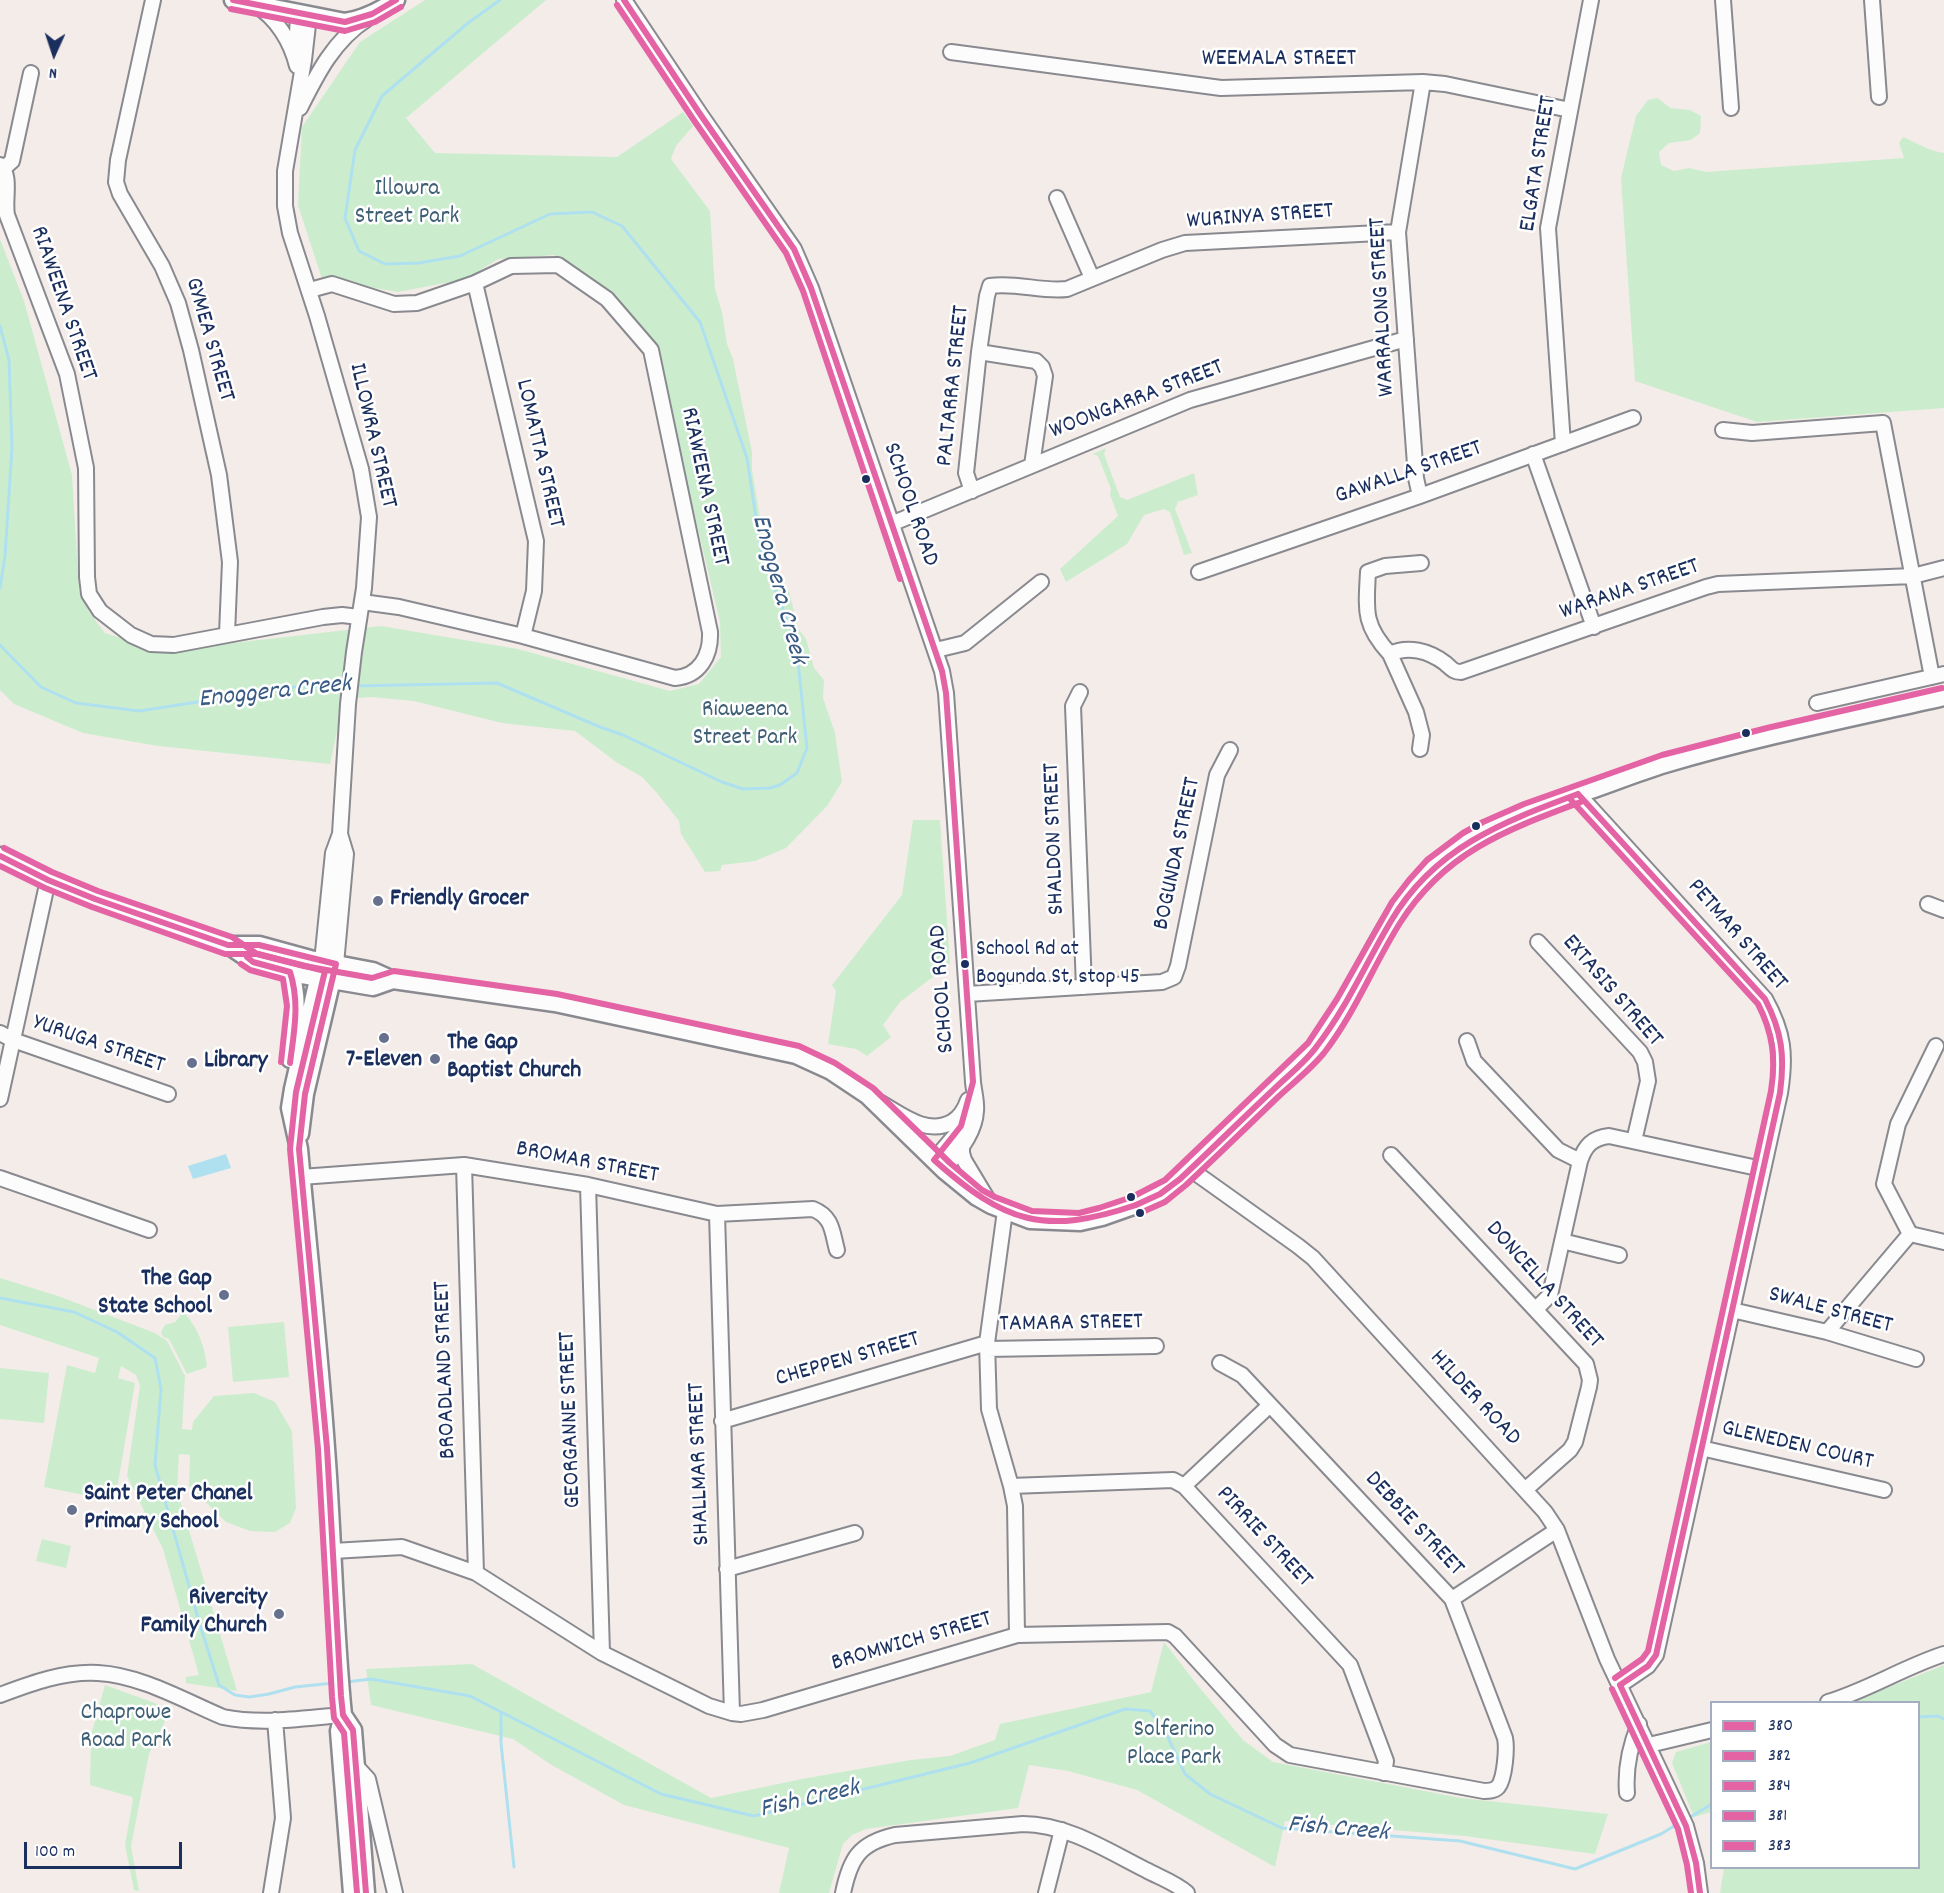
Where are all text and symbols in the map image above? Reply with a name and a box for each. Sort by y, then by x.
north arrow [24,24,84,84]
street label: WEEMALA STREET [1202,47,1356,75]
text: N [48,61,58,84]
street label: ELGATA STREET [1515,94,1565,234]
park label: Illowra Street Park [355,177,459,233]
street label: WURINYA STREET [1186,199,1334,237]
street label: WARRALONG STREET [1365,217,1403,397]
street label: RIAWEENA STREET [22,223,102,385]
street label: GYMEA STREET [177,275,239,405]
street label: PALTARRA STREET [932,304,978,468]
street label: WOONGARRA STREET [1046,355,1228,447]
street label: ILLOWRA STREET [340,361,402,511]
street label: LOMATTA STREET [507,377,569,531]
street label: RIAWEENA STREET [672,405,734,569]
street label: GAWALLA STREET [1332,435,1486,513]
street label: SCHOOL ROAD [874,440,944,570]
unlabelled marker [860,473,872,485]
water label: Enoggera Creek [742,512,812,668]
street label: WARANA STREET [1557,554,1703,628]
water label: Enoggera Creek [197,670,353,718]
park label: Riaweena Street Park [693,698,797,754]
unlabelled marker [1740,727,1752,739]
street label: SHALDON STREET [1039,762,1073,916]
street label: BOGUNDA STREET [1149,775,1209,933]
unlabelled marker [1470,820,1482,832]
street label: PETMAR STREET [1680,874,1792,998]
place label: Friendly Grocer [390,887,529,915]
marker: Friendly Grocer [371,894,385,908]
street label: SCHOOL ROAD [925,924,963,1054]
street label: EXTASIS STREET [1554,930,1668,1054]
place label: School Rd at Bogunda St, stop 45 [976,938,1140,990]
marker: School Rd at Bogunda St, stop 45 [959,958,971,970]
street label: YURUGA STREET [28,1010,168,1082]
marker: 7-Eleven [377,1031,391,1045]
place label: The Gap Baptist Church [447,1031,581,1087]
place label: 7-Eleven [346,1048,422,1076]
place label: Library [204,1049,267,1077]
marker: The Gap Baptist Church [428,1052,442,1066]
marker: Library [185,1056,199,1070]
street label: BROMAR STREET [513,1136,661,1192]
unlabelled marker [1125,1191,1137,1203]
unlabelled marker [1134,1207,1146,1219]
street label: DONCELLA STREET [1478,1216,1608,1356]
place label: The Gap State School [98,1267,212,1323]
street label: BROADLAND STREET [429,1280,465,1460]
street label: SWALE STREET [1765,1282,1895,1342]
marker: The Gap State School [217,1288,231,1302]
street label: TAMARA STREET [999,1309,1143,1341]
street label: CHEPPEN STREET [773,1327,923,1395]
street label: GEORGANNE STREET [555,1331,589,1509]
street label: HILDER ROAD [1422,1345,1526,1453]
street label: SHALLMAR STREET [684,1382,718,1546]
street label: GLENEDEN COURT [1718,1416,1876,1478]
street label: DEBBIE STREET [1357,1466,1469,1584]
street label: PIRRIE STREET [1209,1481,1317,1595]
place label: Saint Peter Chanel Primary School [84,1482,252,1538]
marker: Saint Peter Chanel Primary School [65,1503,79,1517]
place label: Rivercity Family Church [140,1586,267,1642]
street label: BROMWICH STREET [829,1606,995,1680]
marker: Rivercity Family Church [272,1607,286,1621]
park label: Chaprowe Road Park [80,1701,172,1757]
legend [1710,1701,1920,1869]
text: 380 [1768,1714,1793,1739]
park label: Solferino Place Park [1127,1718,1221,1774]
text: 382 [1768,1744,1791,1769]
water label: Fish Creek [757,1774,863,1828]
text: 384 [1768,1774,1791,1799]
text: 381 [1768,1804,1787,1829]
water label: Fish Creek [1286,1811,1390,1851]
scale bar [27,1830,184,1868]
text: 383 [1768,1834,1791,1859]
text: 100 m [35,1840,75,1865]

